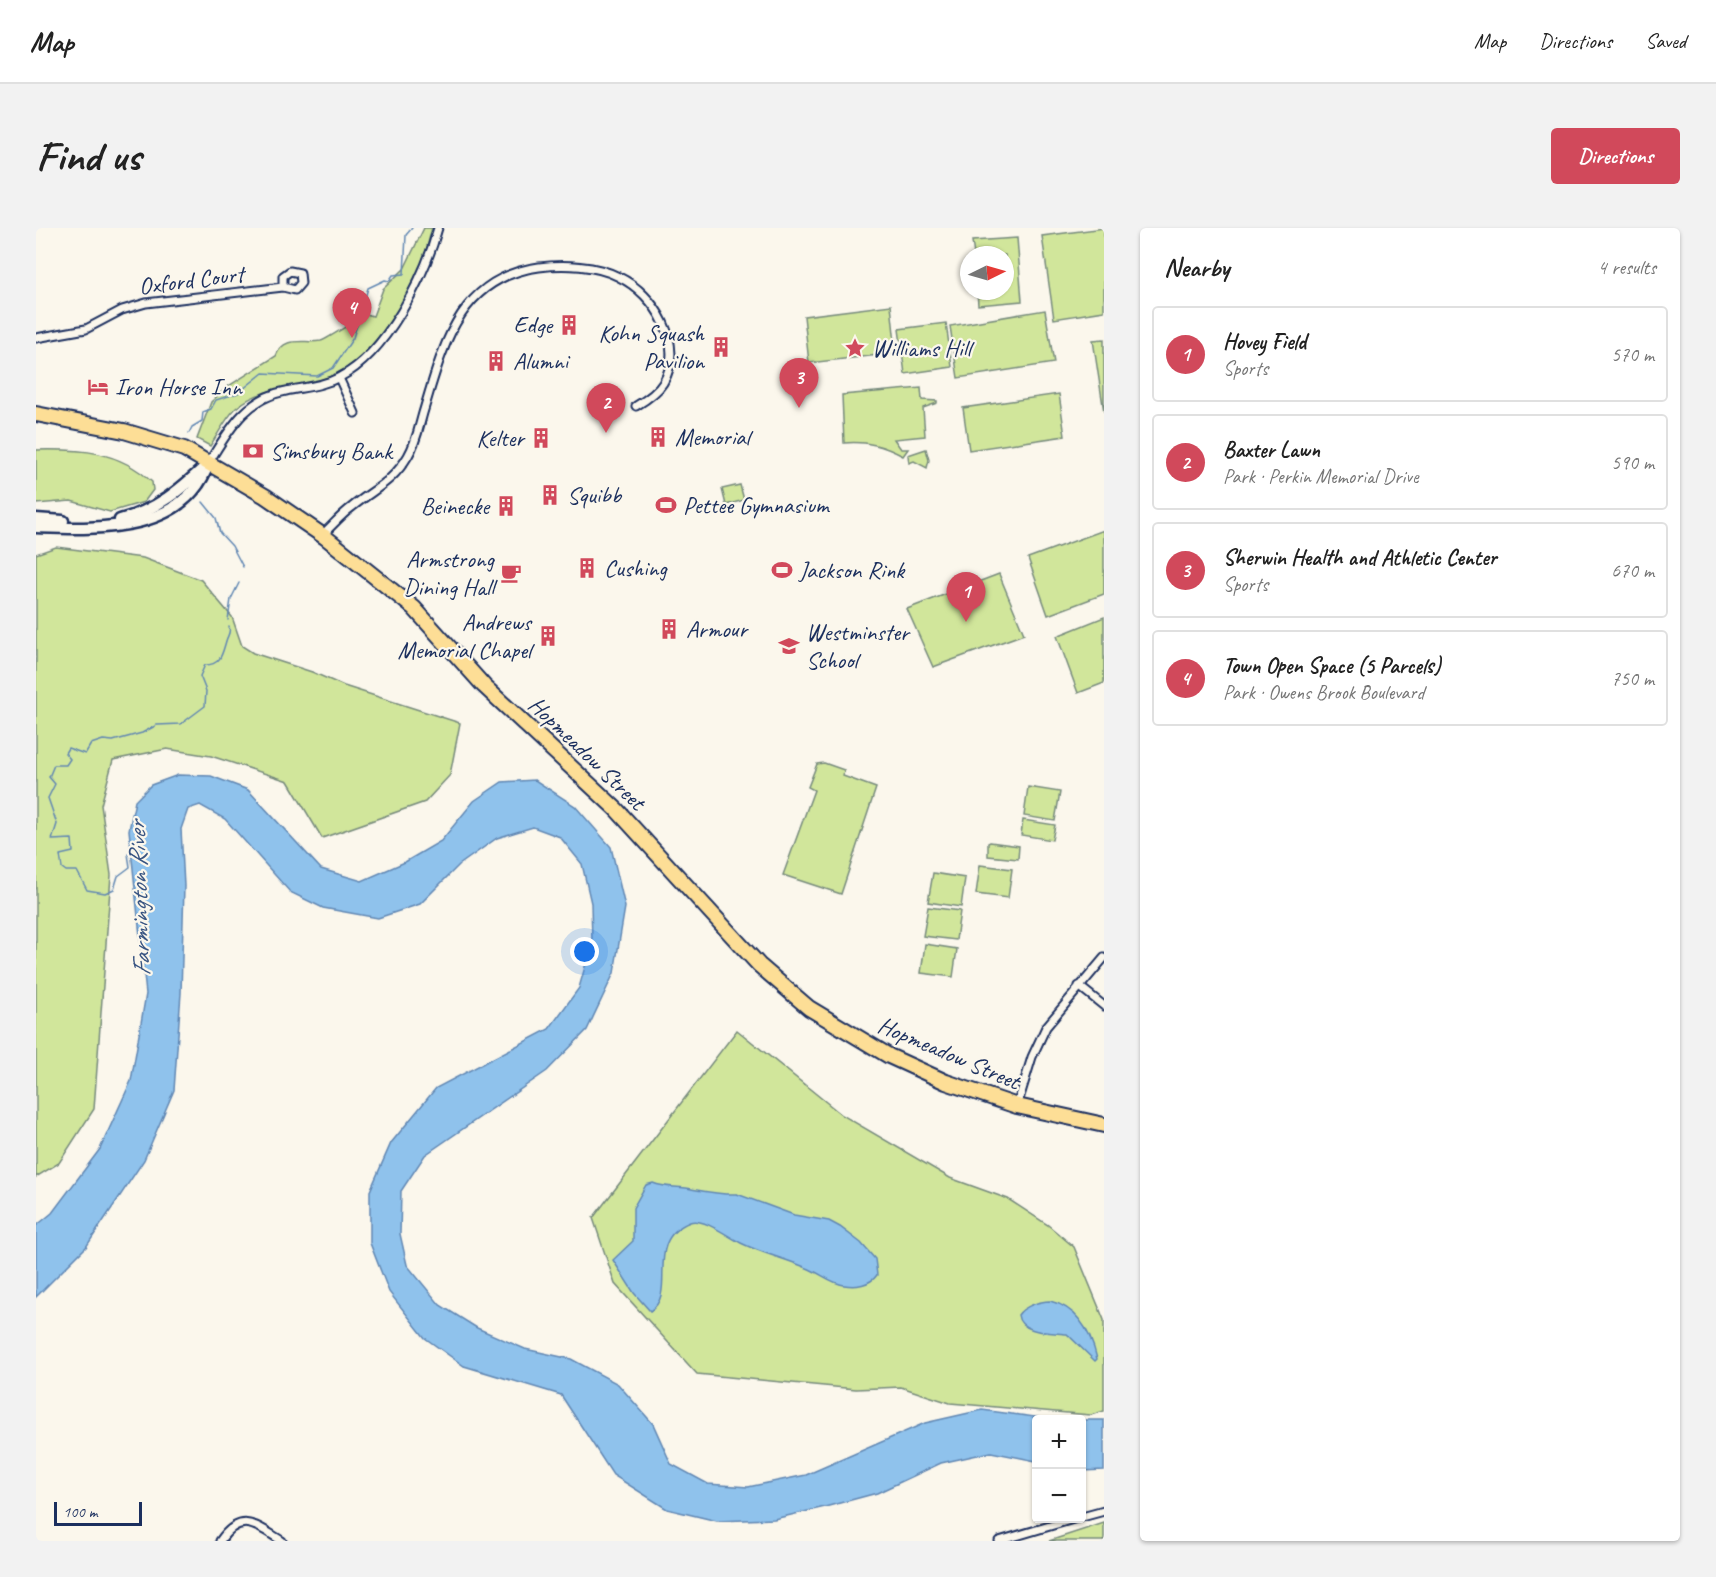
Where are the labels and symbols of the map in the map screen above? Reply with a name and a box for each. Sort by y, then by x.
north arrow [960,246,1014,300]
street label: Oxford Court [137,258,248,301]
pin: 4 [332,288,372,338]
place label: Edge [514,310,554,340]
building icon: Edge [557,313,581,337]
place label: Kohn Squash Pavilion [599,318,705,376]
place label: Williams Hill [872,333,975,363]
building icon: Kohn Squash Pavilion [709,335,733,359]
place icon: Williams Hill [843,336,867,360]
place label: Alumni [513,346,570,376]
building icon: Alumni [484,349,508,373]
pin: 3 [780,358,819,408]
place label: Iron Horse Inn [115,372,243,402]
hotel icon: Iron Horse Inn [86,375,110,399]
pin: 2 [586,384,626,433]
place label: Memorial [675,422,754,452]
place label: Kelter [477,423,526,453]
building icon: Memorial [646,425,670,449]
building icon: Kelter [529,426,553,450]
place label: Simsbury Bank [270,436,394,466]
bank icon: Simsbury Bank [241,439,265,463]
place label: Squibb [567,480,623,510]
building icon: Squibb [538,483,562,507]
place label: Pettee Gymnasium [683,490,831,520]
place label: Beinecke [421,491,491,521]
sports icon: Pettee Gymnasium [654,493,678,517]
building icon: Beinecke [494,494,518,518]
place label: Armstrong Dining Hall [403,544,498,602]
place label: Cushing [604,553,668,583]
place label: Jackson Rink [798,555,906,585]
building icon: Cushing [575,556,599,580]
sports icon: Jackson Rink [770,558,794,582]
cafe icon: Armstrong Dining Hall [499,561,523,585]
pin: 1 [946,572,986,622]
place label: Andrews Memorial Chapel [398,607,535,665]
place label: Armour [686,614,749,644]
building icon: Armour [657,617,681,641]
place label: Westminster School [806,617,911,675]
building icon: Andrews Memorial Chapel [536,624,560,648]
school or university icon: Westminster School [777,634,801,658]
street label: Hopmeadow Street [522,690,653,818]
water label: Farmington River [120,817,158,977]
your location [570,937,599,966]
street label: Hopmeadow Street [874,1010,1026,1097]
scale bar [54,1499,142,1526]

